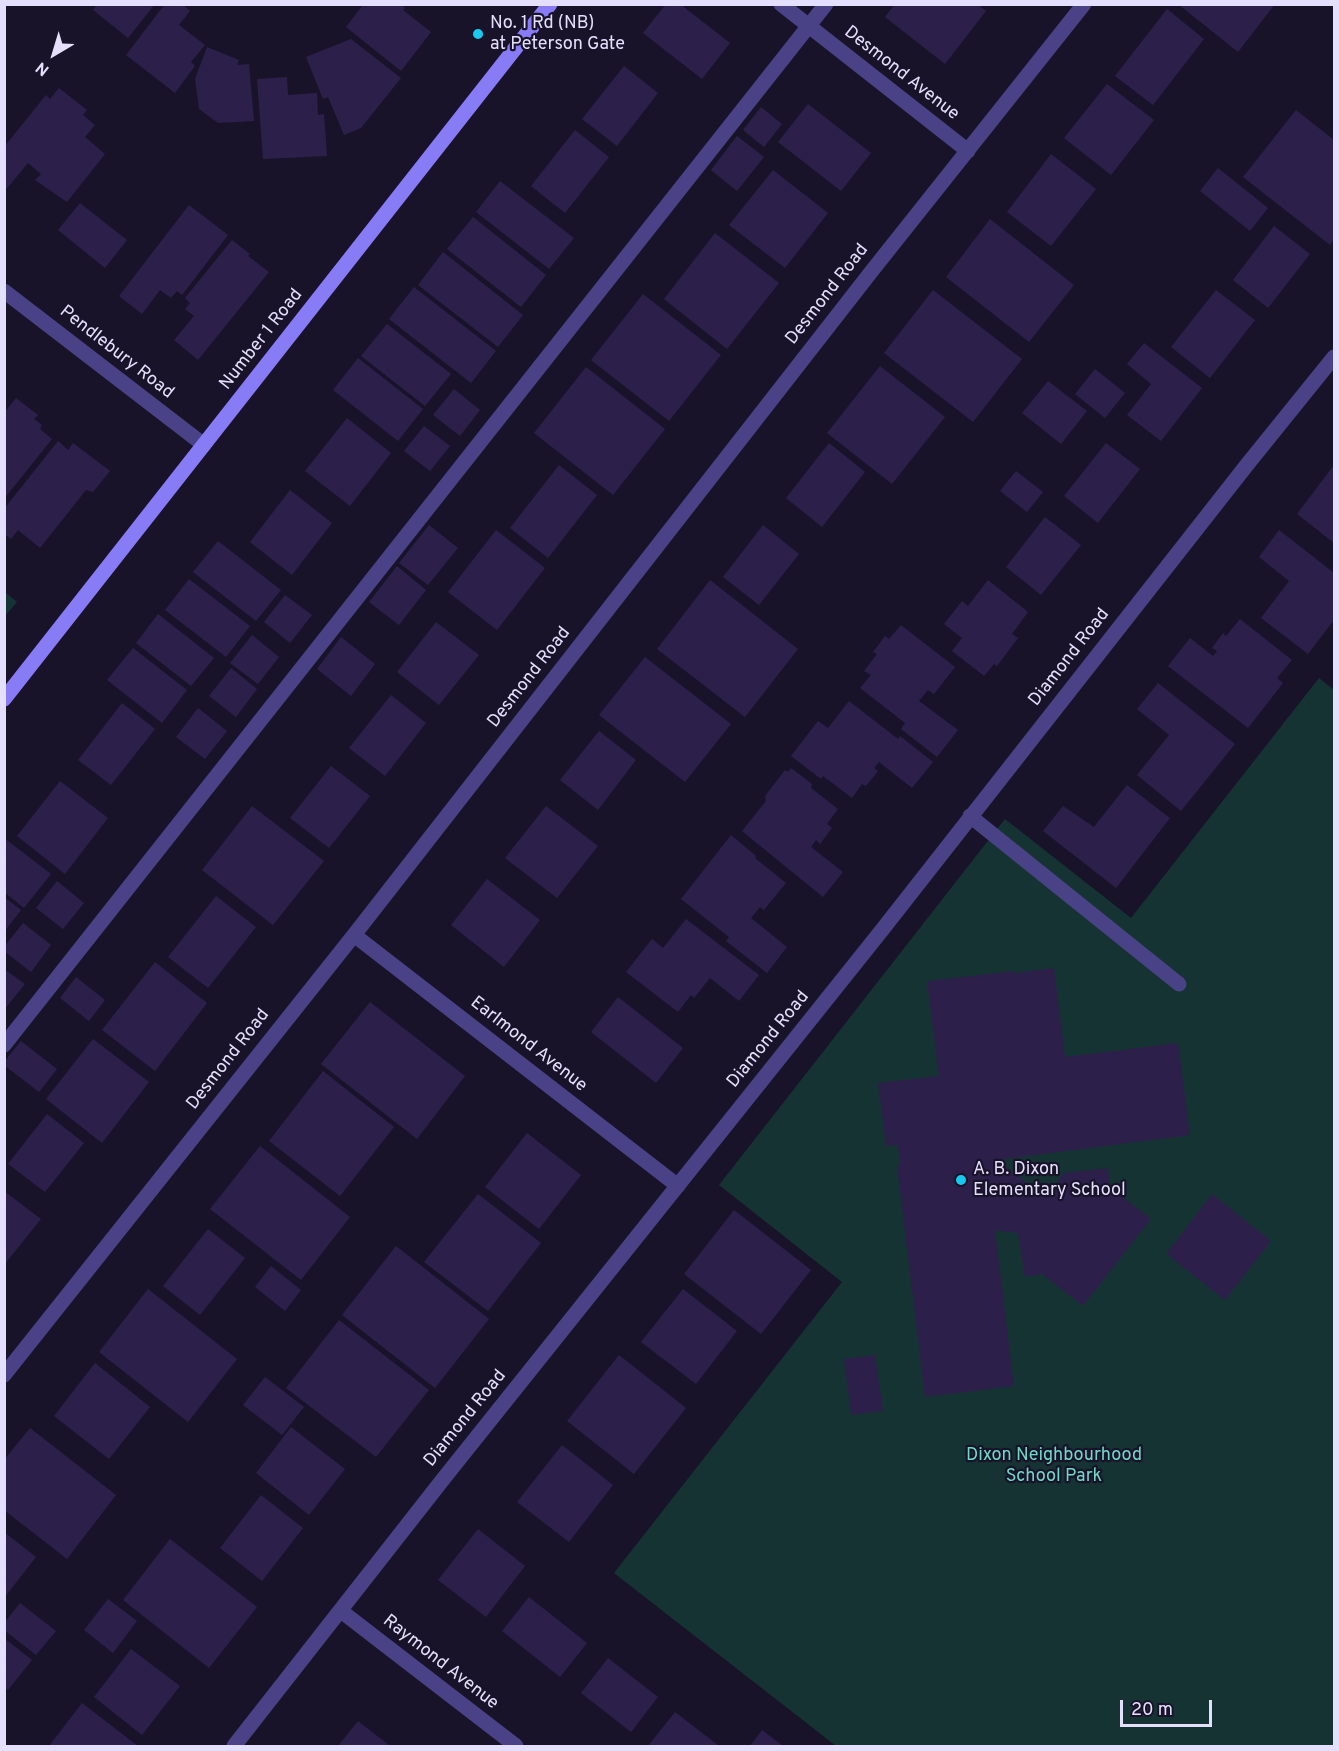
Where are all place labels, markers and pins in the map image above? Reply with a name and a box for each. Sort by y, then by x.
place label: No. 1 Rd (NB) at Peterson Gate [490,13,625,56]
marker: No. 1 Rd (NB) at Peterson Gate [471,27,485,41]
place label: A. B. Dixon Elementary School [973,1159,1126,1202]
marker: A. B. Dixon Elementary School [954,1173,968,1187]

